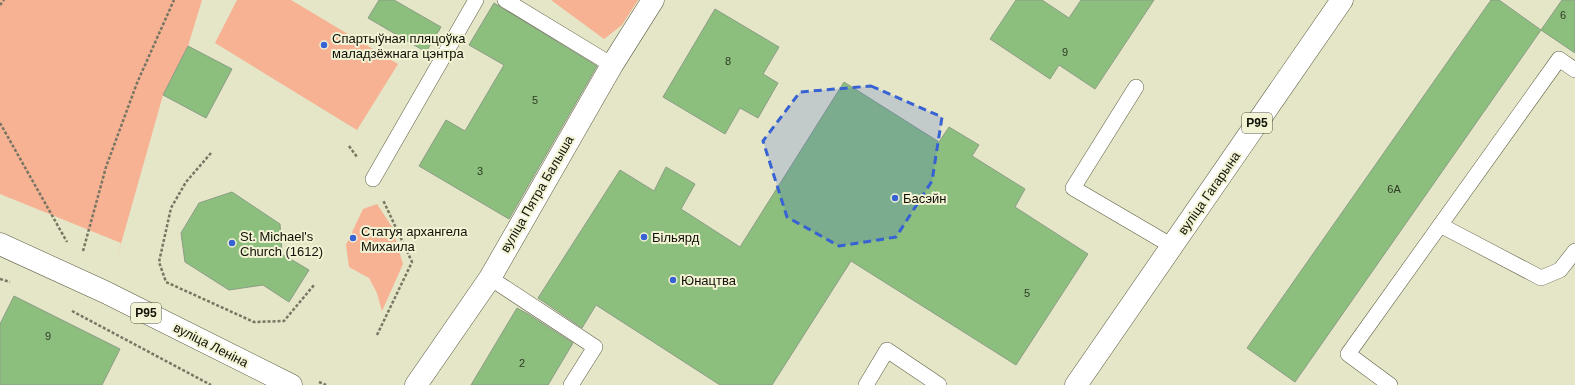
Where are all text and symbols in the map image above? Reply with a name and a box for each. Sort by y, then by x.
house number: 6 [1560,9,1566,21]
place label: Спартыўная пляцоўка маладзёжнага цэнтра [332,31,466,61]
marker: Спартыўная пляцоўка маладзёжнага цэнтра [319,40,329,50]
house number: 9 [1062,46,1068,58]
house number: 8 [725,55,731,67]
house number: 5 [532,94,538,106]
road number: Р95 [1242,113,1272,133]
street label: вуліца Пятра Балыша [497,132,577,255]
street label: вуліца Гагарына [1175,148,1244,237]
house number: 3 [477,165,483,177]
house number: 6А [1387,183,1401,195]
place label: Басэйн [903,191,946,206]
marker: Басэйн [890,193,900,203]
place label: Статуя архангела Михаила [361,224,468,254]
place label: St. Michael's Church (1612) [240,229,323,259]
place label: Більярд [652,230,700,245]
marker: Більярд [639,232,649,242]
marker: Статуя архангела Михаила [348,233,358,243]
marker: St. Michael's Church (1612) [227,238,237,248]
place label: Юнацтва [681,273,737,288]
marker: Юнацтва [668,275,678,285]
house number: 5 [1024,287,1030,299]
road number: Р95 [131,303,161,323]
street label: вуліца Леніна [171,320,252,371]
house number: 9 [45,330,51,342]
house number: 2 [519,357,525,369]

